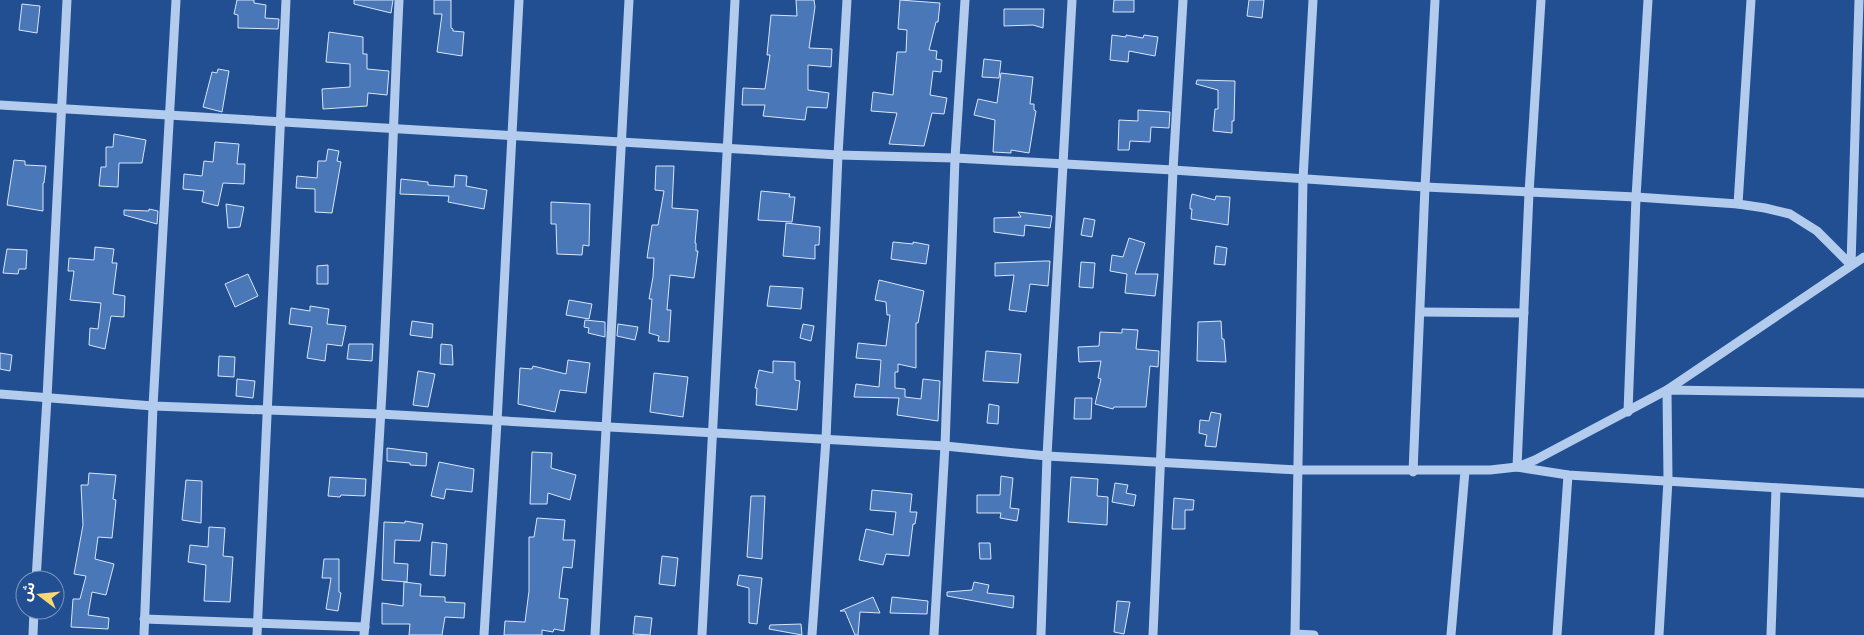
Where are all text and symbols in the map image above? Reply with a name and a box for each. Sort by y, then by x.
north arrow [15,570,65,620]
text: ش [16,580,38,603]

